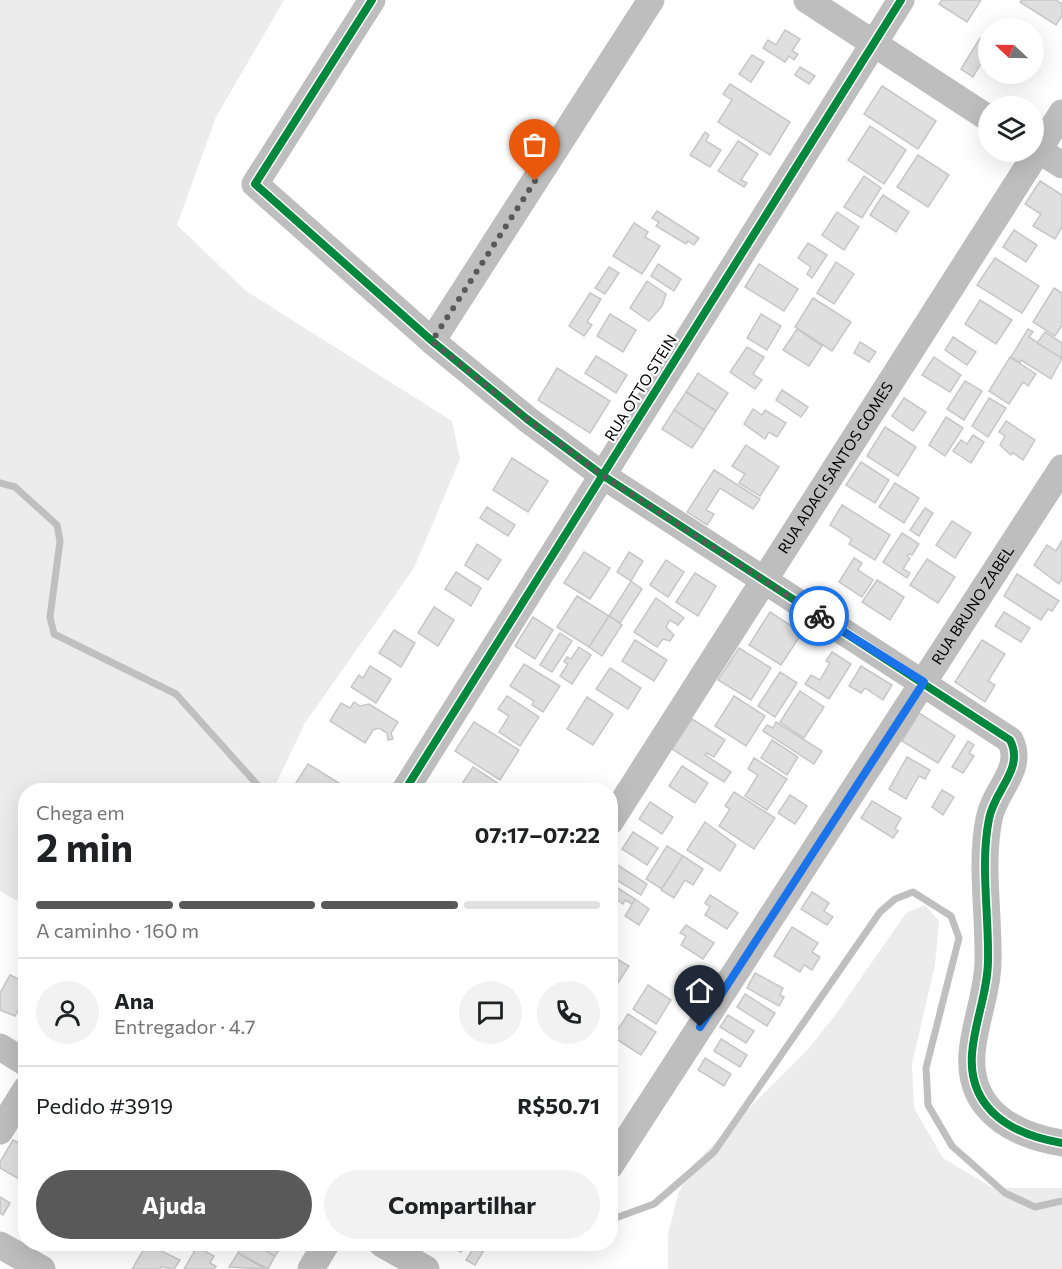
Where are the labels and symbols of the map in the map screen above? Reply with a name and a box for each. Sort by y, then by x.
north arrow [978,18,1044,84]
pin [509,119,560,181]
street label: RUA OTTO STEIN [600,331,680,444]
street label: RUA ADACI SANTOS GOMES [773,378,896,557]
street label: RUA BRUNO ZABEL [927,542,1018,668]
courier [789,586,849,646]
pin [674,965,725,1027]

